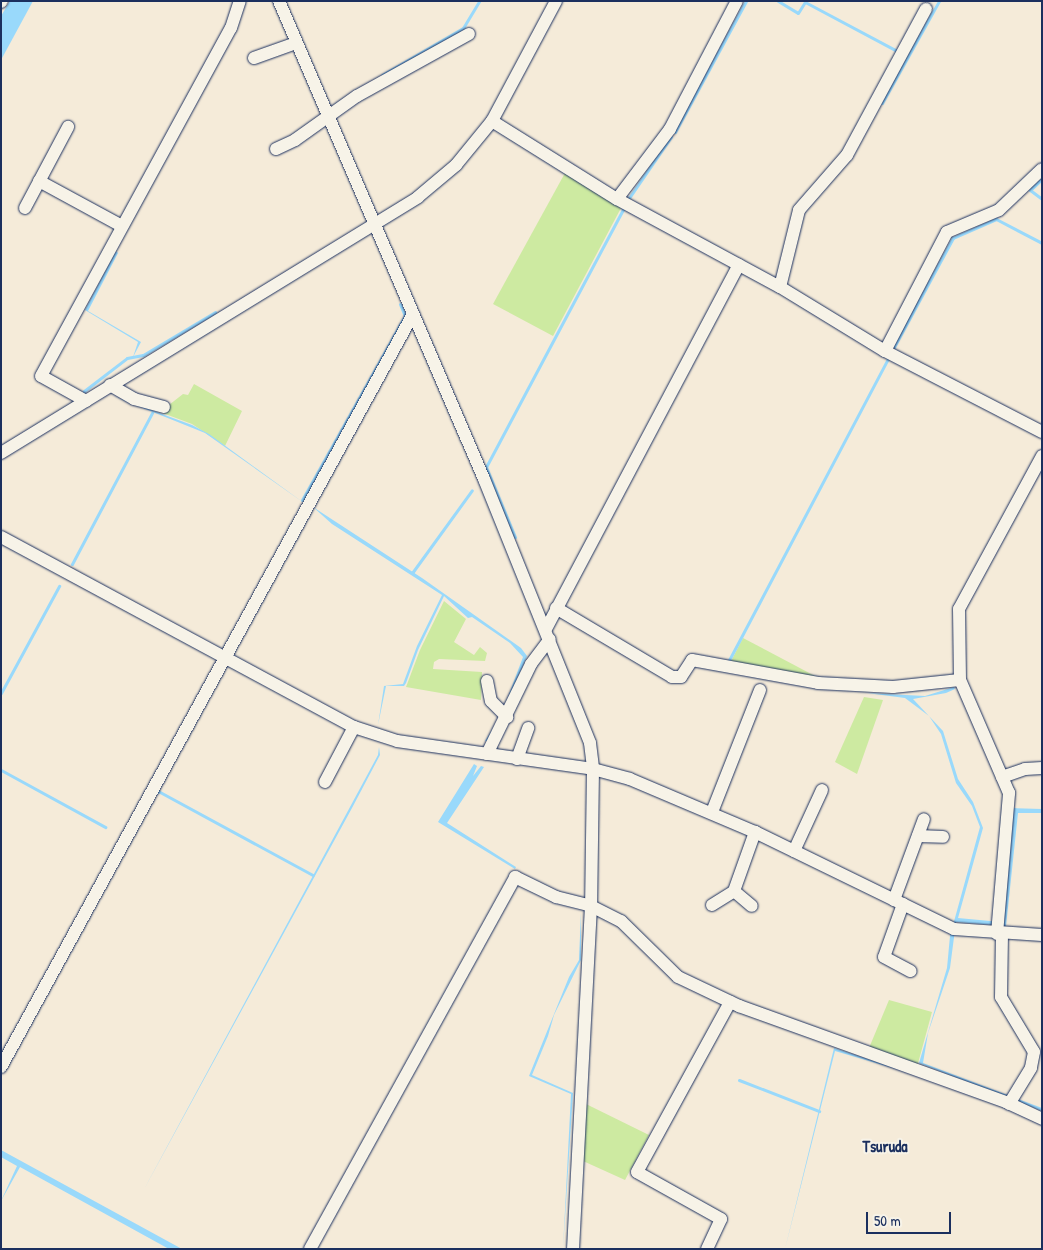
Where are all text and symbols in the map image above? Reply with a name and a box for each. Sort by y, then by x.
district label: Tsuruda [862,1136,908,1156]
scale bar [868,1202,953,1234]
text: 50 m [874,1210,901,1231]

